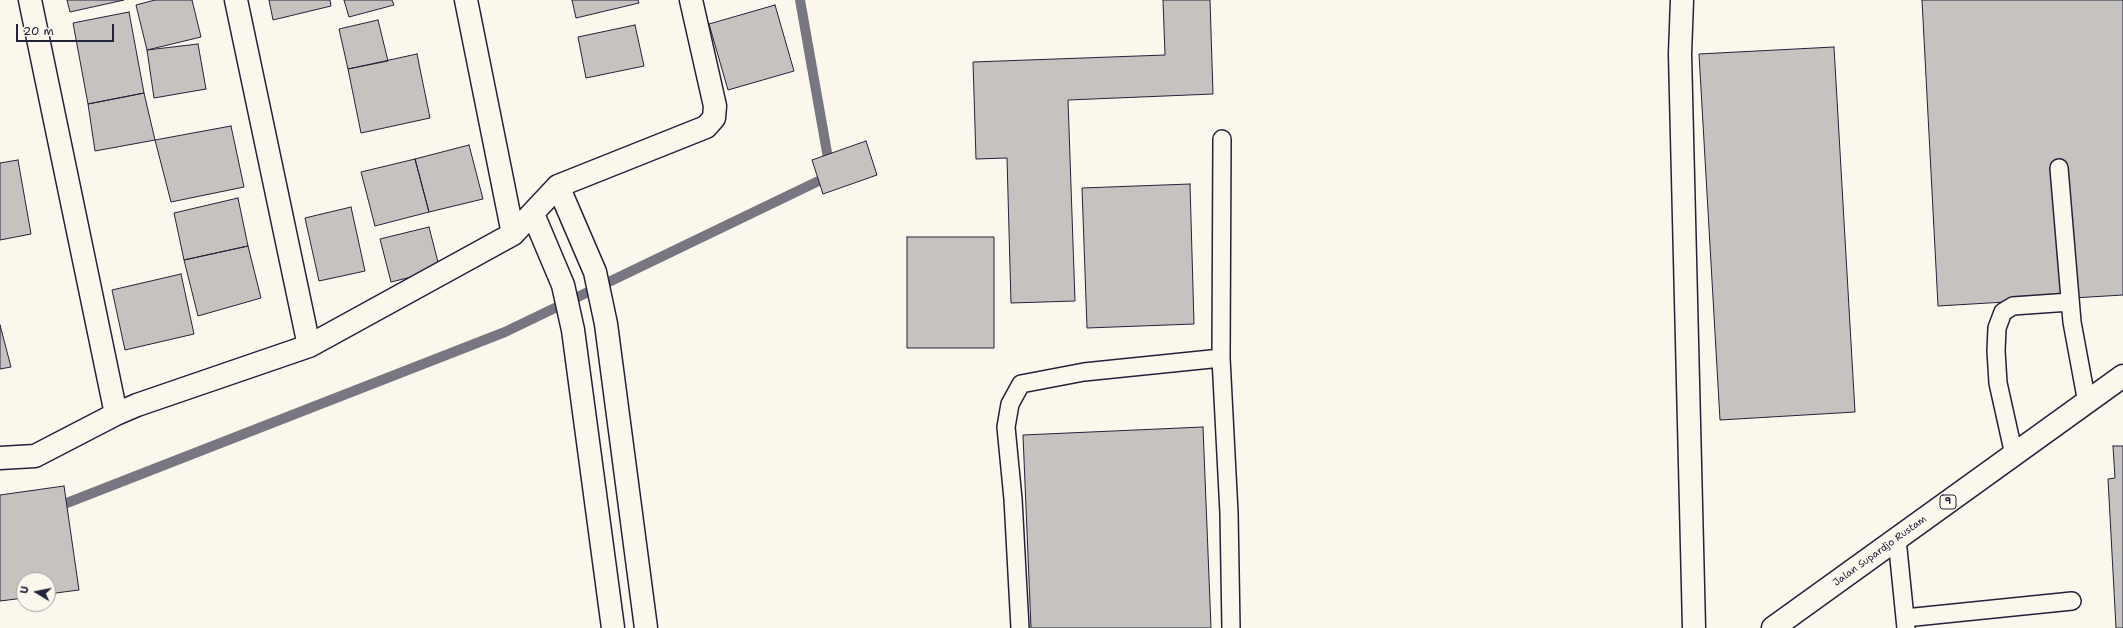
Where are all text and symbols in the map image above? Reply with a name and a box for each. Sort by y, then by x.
scale bar [18,16,116,42]
text: 20 m [23,23,54,39]
road number: 9 [1940,495,1956,509]
street label: Jalan Supardjo Rustam [1831,513,1929,589]
north arrow [16,572,56,612]
text: U [17,585,33,595]

